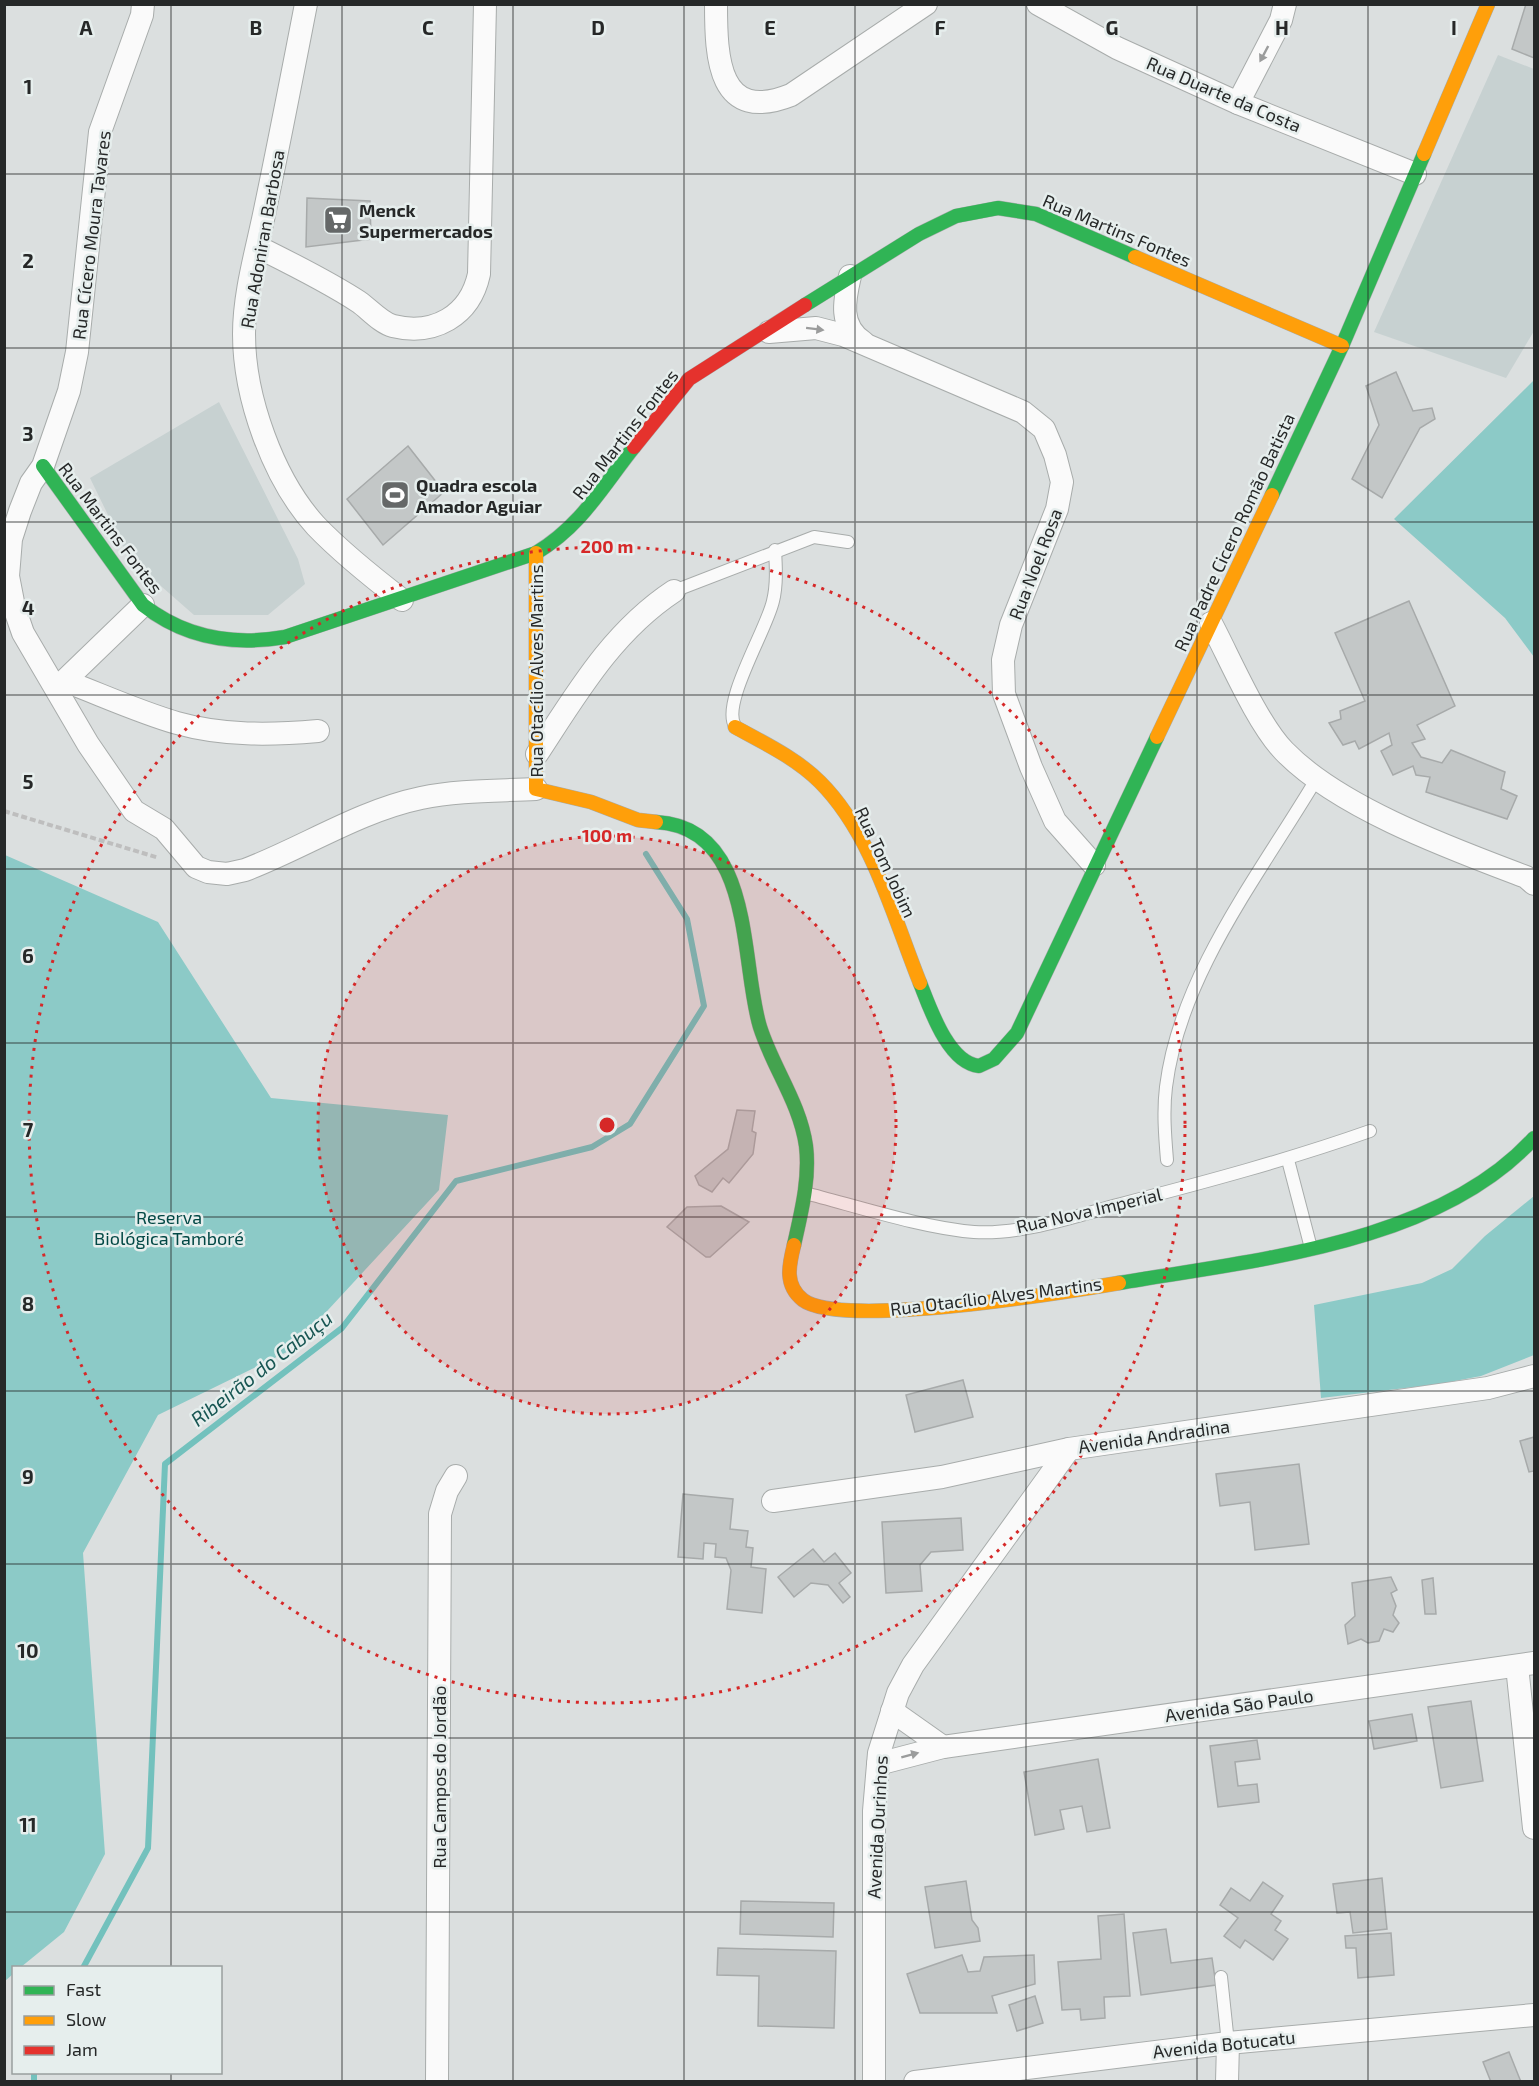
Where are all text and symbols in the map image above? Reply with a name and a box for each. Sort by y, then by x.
text: A [79,15,93,39]
text: B [250,15,262,39]
text: C [422,15,434,39]
text: D [591,15,605,39]
text: E [764,15,776,39]
text: F [934,15,946,39]
text: G [1106,15,1118,39]
text: H [1275,15,1289,39]
text: I [1451,15,1457,39]
one-way arrow [1259,46,1268,63]
street label: Rua Duarte da Costa [1143,51,1305,137]
text: 1 [24,74,32,98]
street label: Rua Cícero Moura Tavares [67,129,115,341]
street label: Rua Adoniran Barbosa [235,148,289,330]
street label: Rua Martins Fontes [1040,189,1194,271]
place label: Menck Supermercados [359,199,493,242]
supermarket icon: Menck Supermercados [322,204,354,236]
text: 2 [22,248,34,272]
one-way arrow [805,324,824,334]
street label: Rua Martins Fontes [567,365,683,503]
street label: Rua Padre Cicero Romão Batista [1169,409,1299,655]
text: 3 [22,421,34,445]
street label: Rua Martins Fontes [54,458,168,598]
place label: Quadra escola Amador Aguiar [416,474,542,517]
sports icon: Quadra escola Amador Aguiar [379,479,411,511]
street label: Rua Noel Rosa [1004,505,1066,623]
text: 200 m [581,535,633,557]
street label: Rua Otacílio Alves Martins [525,564,547,778]
text: 4 [22,595,35,619]
text: 5 [22,769,34,793]
street label: Rua Tom Jobim [851,803,921,921]
text: 100 m [582,824,632,846]
text: 6 [22,943,34,967]
centre of rings [597,1115,617,1135]
text: 7 [23,1117,34,1141]
street label: Rua Nova Imperial [1014,1182,1165,1237]
park label: Reserva Biológica Tamboré [94,1206,244,1249]
street label: Rua Otacílio Alves Martins [889,1272,1103,1320]
text: 8 [22,1291,34,1315]
water label: Ribeirão do Cabuçu [185,1305,337,1432]
street label: Avenida Andradina [1077,1414,1231,1458]
text: 9 [22,1464,34,1488]
text: 10 [17,1638,39,1662]
street label: Avenida São Paulo [1163,1684,1315,1726]
street label: Rua Campos do Jordão [428,1685,450,1869]
one-way arrow [901,1750,920,1760]
street label: Avenida Ourinhos [862,1755,892,1899]
text: 11 [19,1812,37,1836]
legend [12,1966,222,2074]
text: Fast [66,1978,101,2000]
text: Slow [66,2008,107,2030]
street label: Avenida Botucatu [1152,2026,1296,2062]
text: Jam [66,2038,98,2060]

